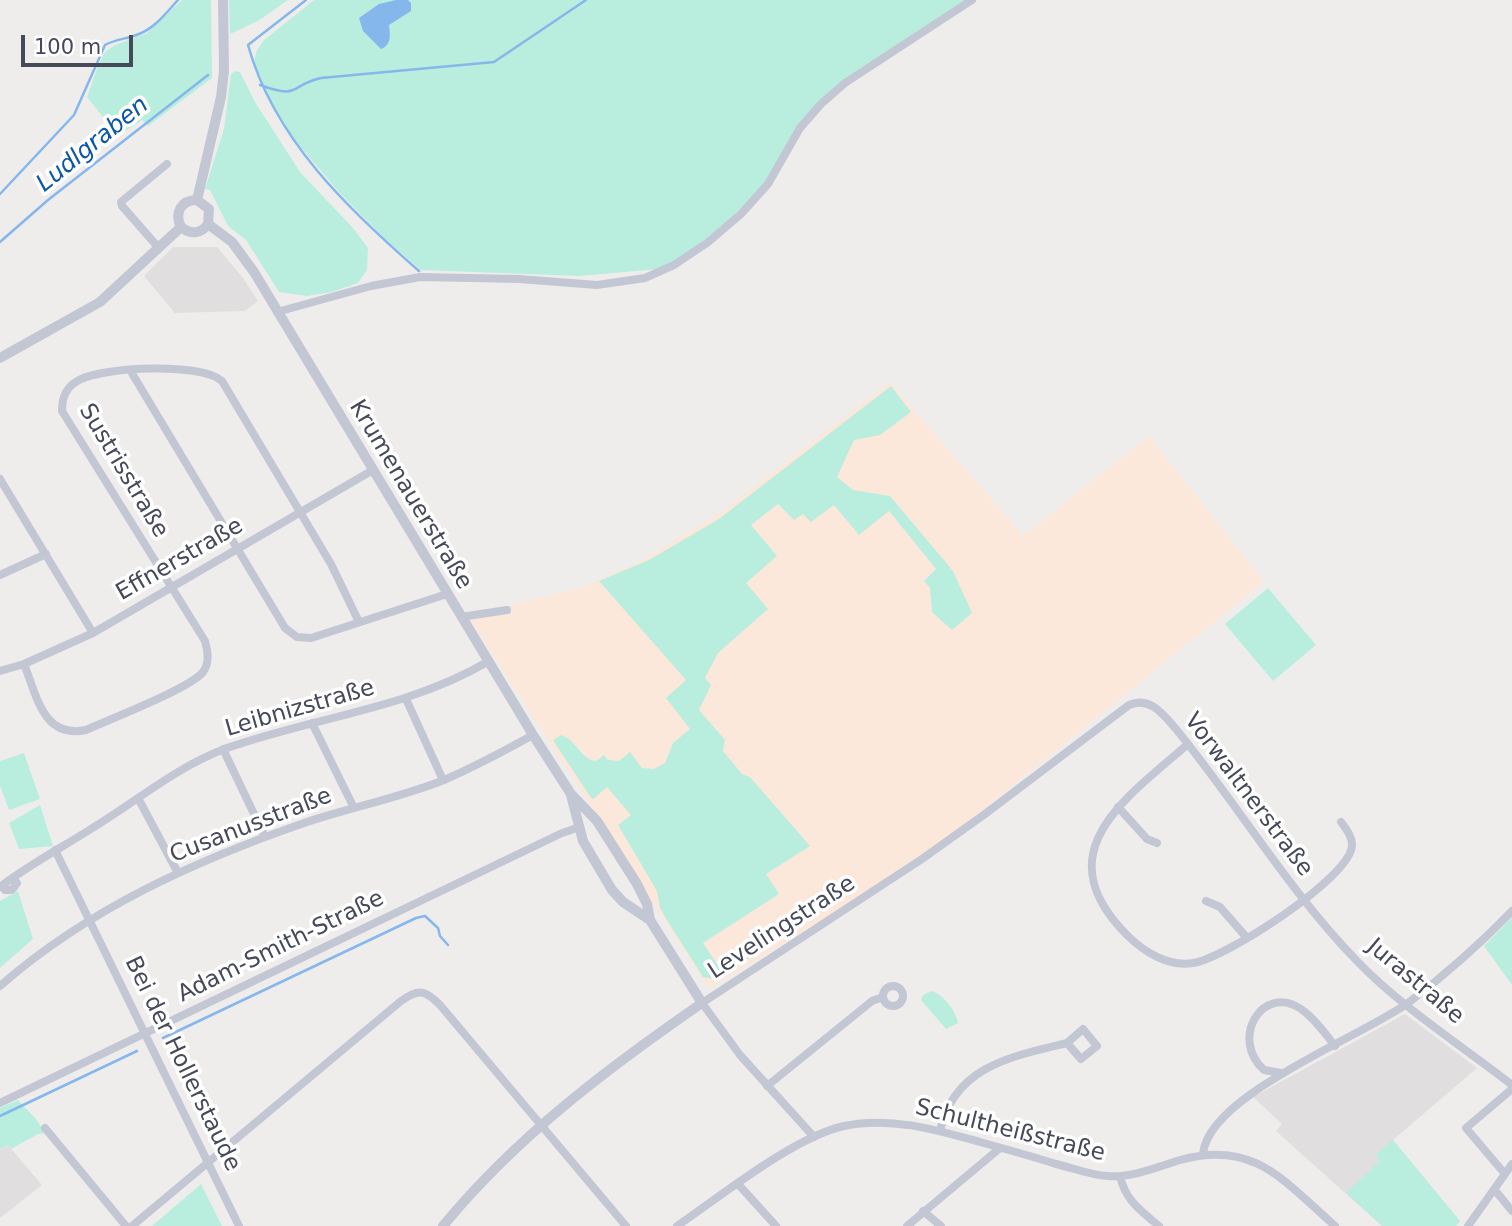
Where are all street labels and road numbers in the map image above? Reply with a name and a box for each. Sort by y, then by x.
street label: Krumenauerstraße [343,395,477,595]
street label: Sustrisstraße [72,399,174,543]
street label: Effnerstraße [112,513,248,607]
street label: Leibnizstraße [222,675,378,743]
street label: Vorwaltnerstraße [1178,708,1318,882]
street label: Cusanusstraße [166,782,336,870]
street label: Levelingstraße [703,870,861,986]
street label: Adam-Smith-Straße [173,885,389,1009]
street label: Jurastraße [1361,933,1469,1031]
street label: Bei der Hollerstaude [118,952,246,1176]
street label: Schultheißstraße [912,1094,1108,1168]

